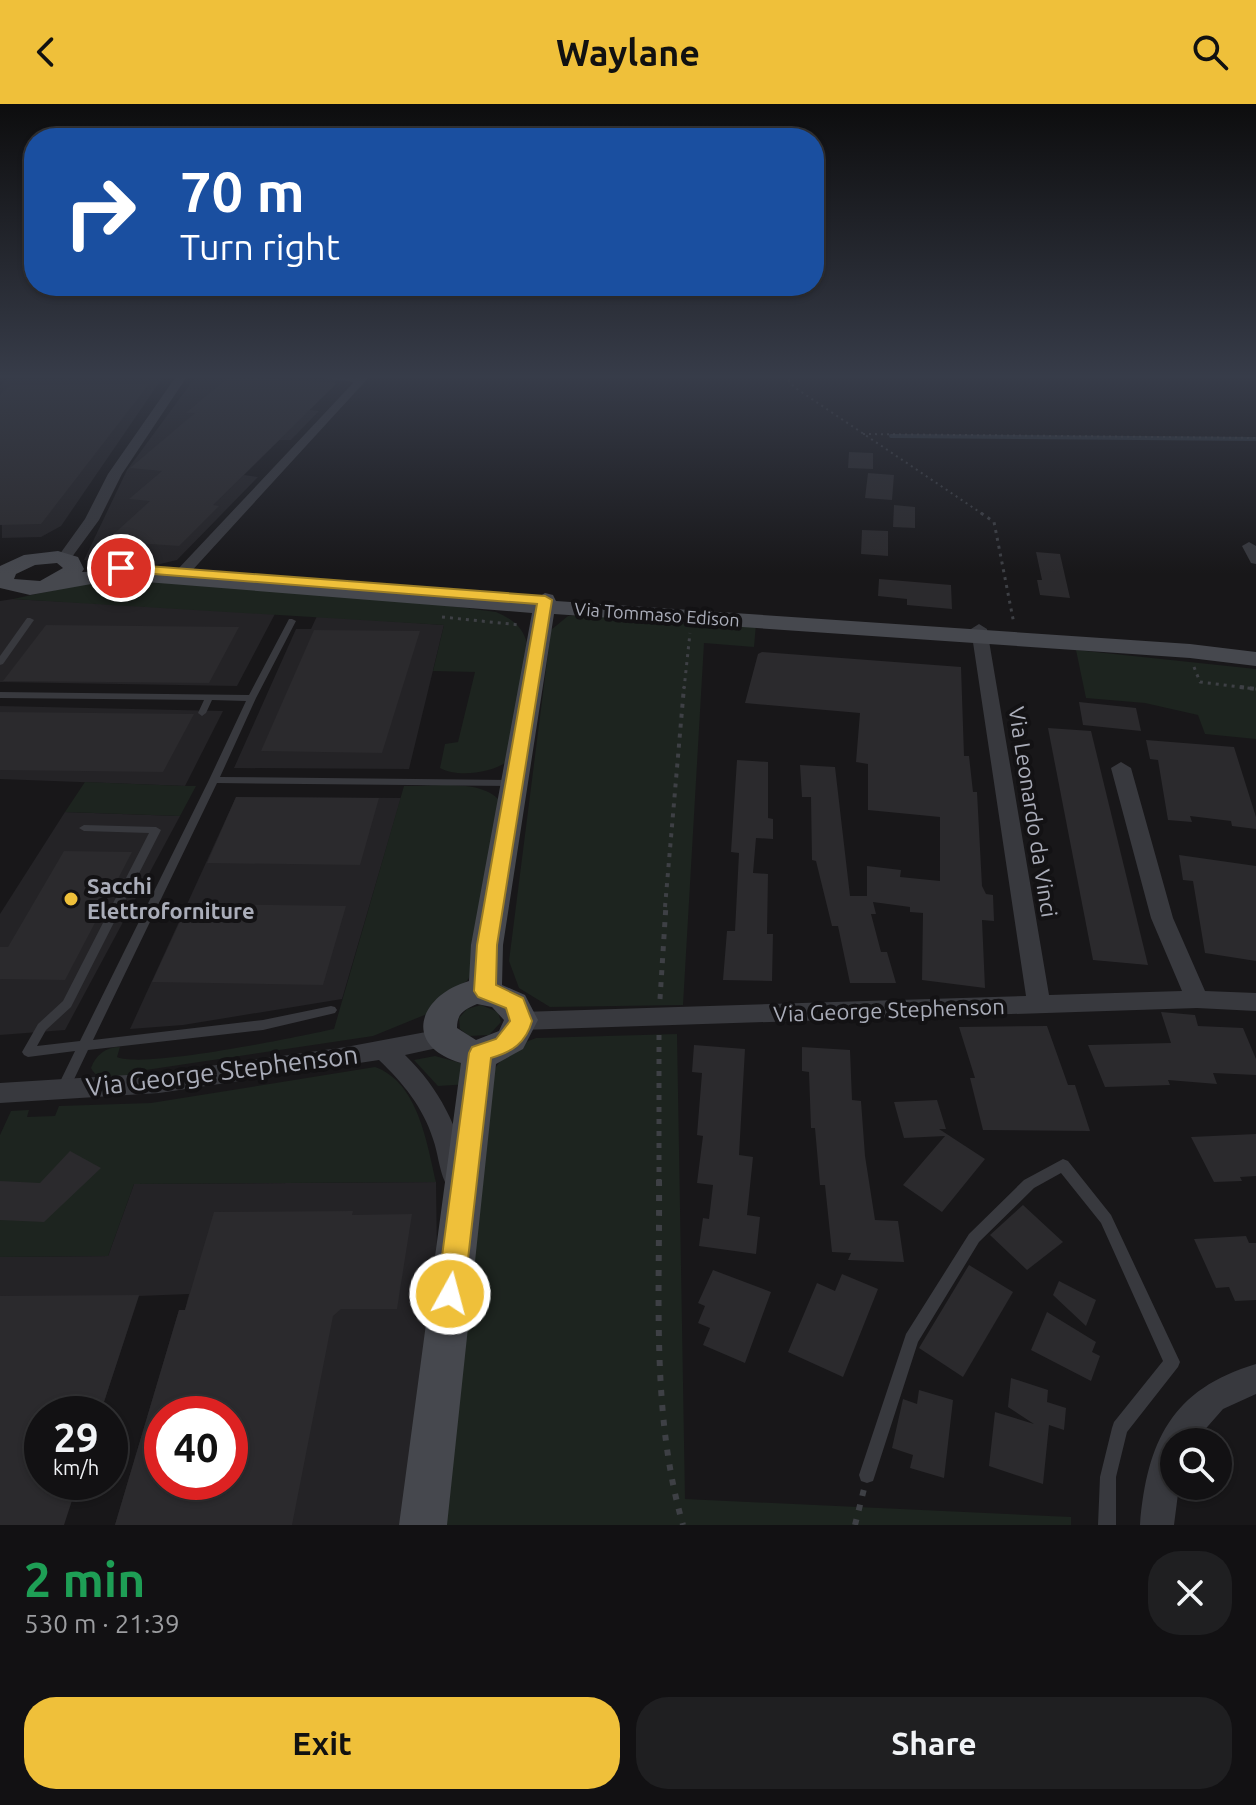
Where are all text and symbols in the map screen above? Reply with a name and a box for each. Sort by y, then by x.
icon: back [24,30,68,74]
icon: search [1188,30,1232,74]
text: Waylane [556,32,700,73]
icon: right [48,160,152,264]
text: 70 m [180,160,305,223]
text: Turn right [180,226,340,267]
pin [87,534,155,602]
icon: arrive [99,546,143,590]
street label: Via Tommaso Edison [574,598,740,630]
street label: Via Leonardo da Vinci [1004,705,1062,919]
place label: Sacchi Elettroforniture [87,873,255,923]
marker: Sacchi Elettroforniture [62,890,80,908]
street label: Via George Stephenson [773,993,1005,1026]
street label: Via George Stephenson [84,1039,359,1102]
position arrow [408,1252,492,1336]
speed limit sign: 40 [144,1396,248,1500]
text: 29 [53,1415,99,1460]
map controls [1160,1428,1232,1500]
button: search [1160,1428,1232,1500]
text: km/h [53,1456,99,1479]
button: close [1148,1551,1232,1635]
text: 2 min [24,1552,145,1606]
text: 530 m · 21:39 [24,1609,180,1638]
button: Exit [24,1697,620,1789]
button: Share [636,1697,1232,1789]

